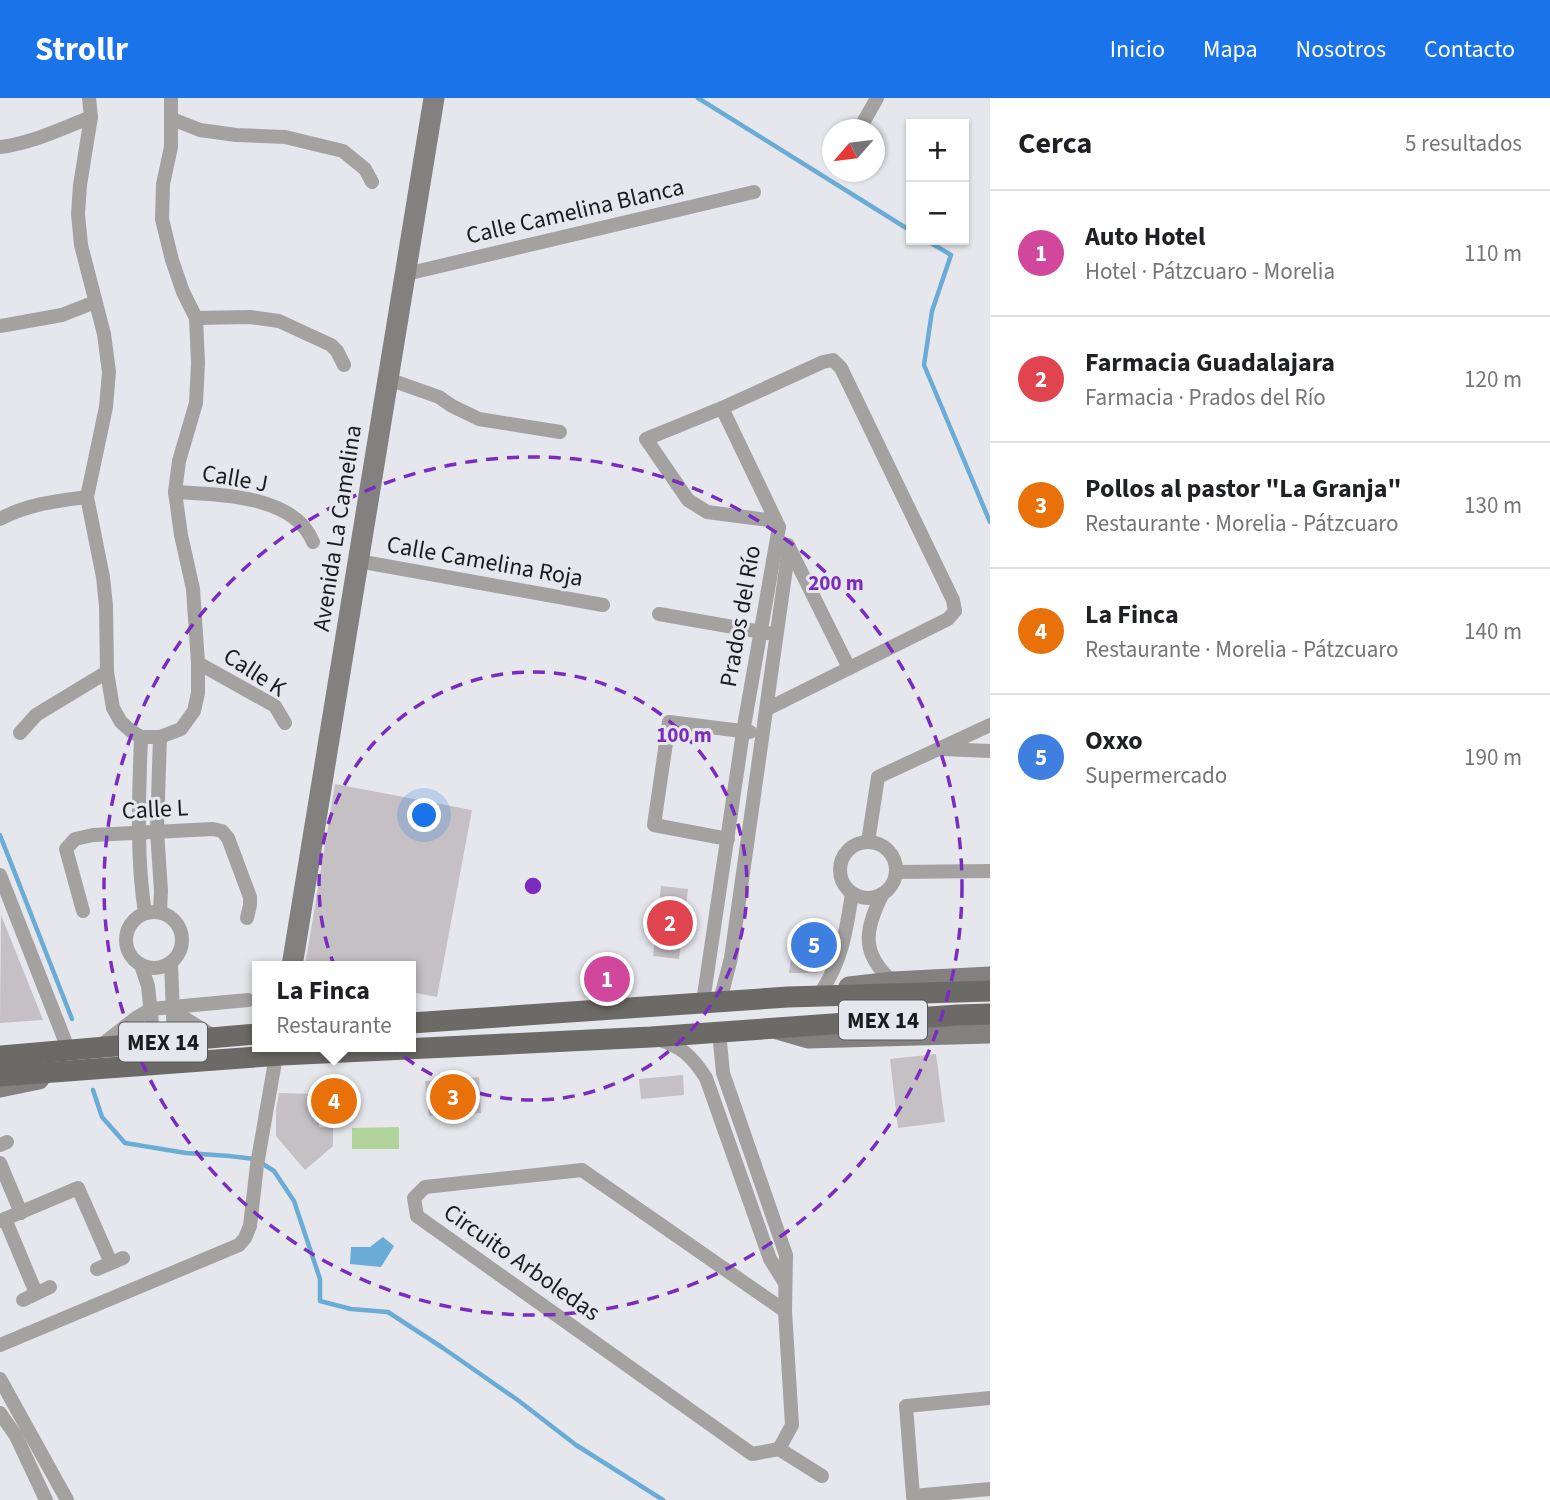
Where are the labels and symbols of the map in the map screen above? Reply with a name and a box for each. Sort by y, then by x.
north arrow [822,119,885,182]
street label: Calle Camelina Blanca [463,169,688,254]
street label: Avenida La Camelina [304,422,371,634]
street label: Calle J [199,456,271,501]
street label: Calle Camelina Roja [384,527,586,596]
street label: Prados del Río [711,542,770,690]
text: 200 m [808,568,864,598]
street label: Calle K [216,639,293,706]
text: 100 m [656,720,712,750]
street label: Calle L [121,790,189,829]
your location [407,798,441,832]
centre of rings [521,874,545,898]
pin: 2 [647,897,693,949]
pin: 5 [791,919,837,971]
pin: 1 [584,953,630,1005]
road number: MEX 14 [839,1001,927,1040]
road number: MEX 14 [119,1023,207,1062]
pin: 3 [430,1071,476,1123]
pin: 4 [311,1075,357,1127]
street label: Circuito Arboledas [436,1195,607,1330]

